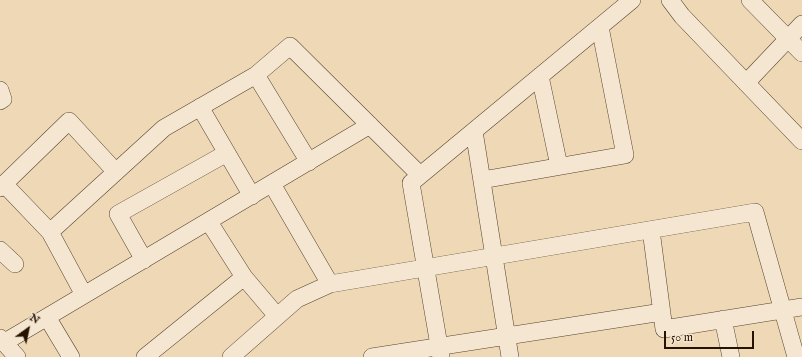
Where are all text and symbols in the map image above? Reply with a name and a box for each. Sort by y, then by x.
north arrow [8,309,48,349]
text: N [27,310,42,327]
scale bar [666,323,756,349]
text: 50 m [671,330,693,345]

